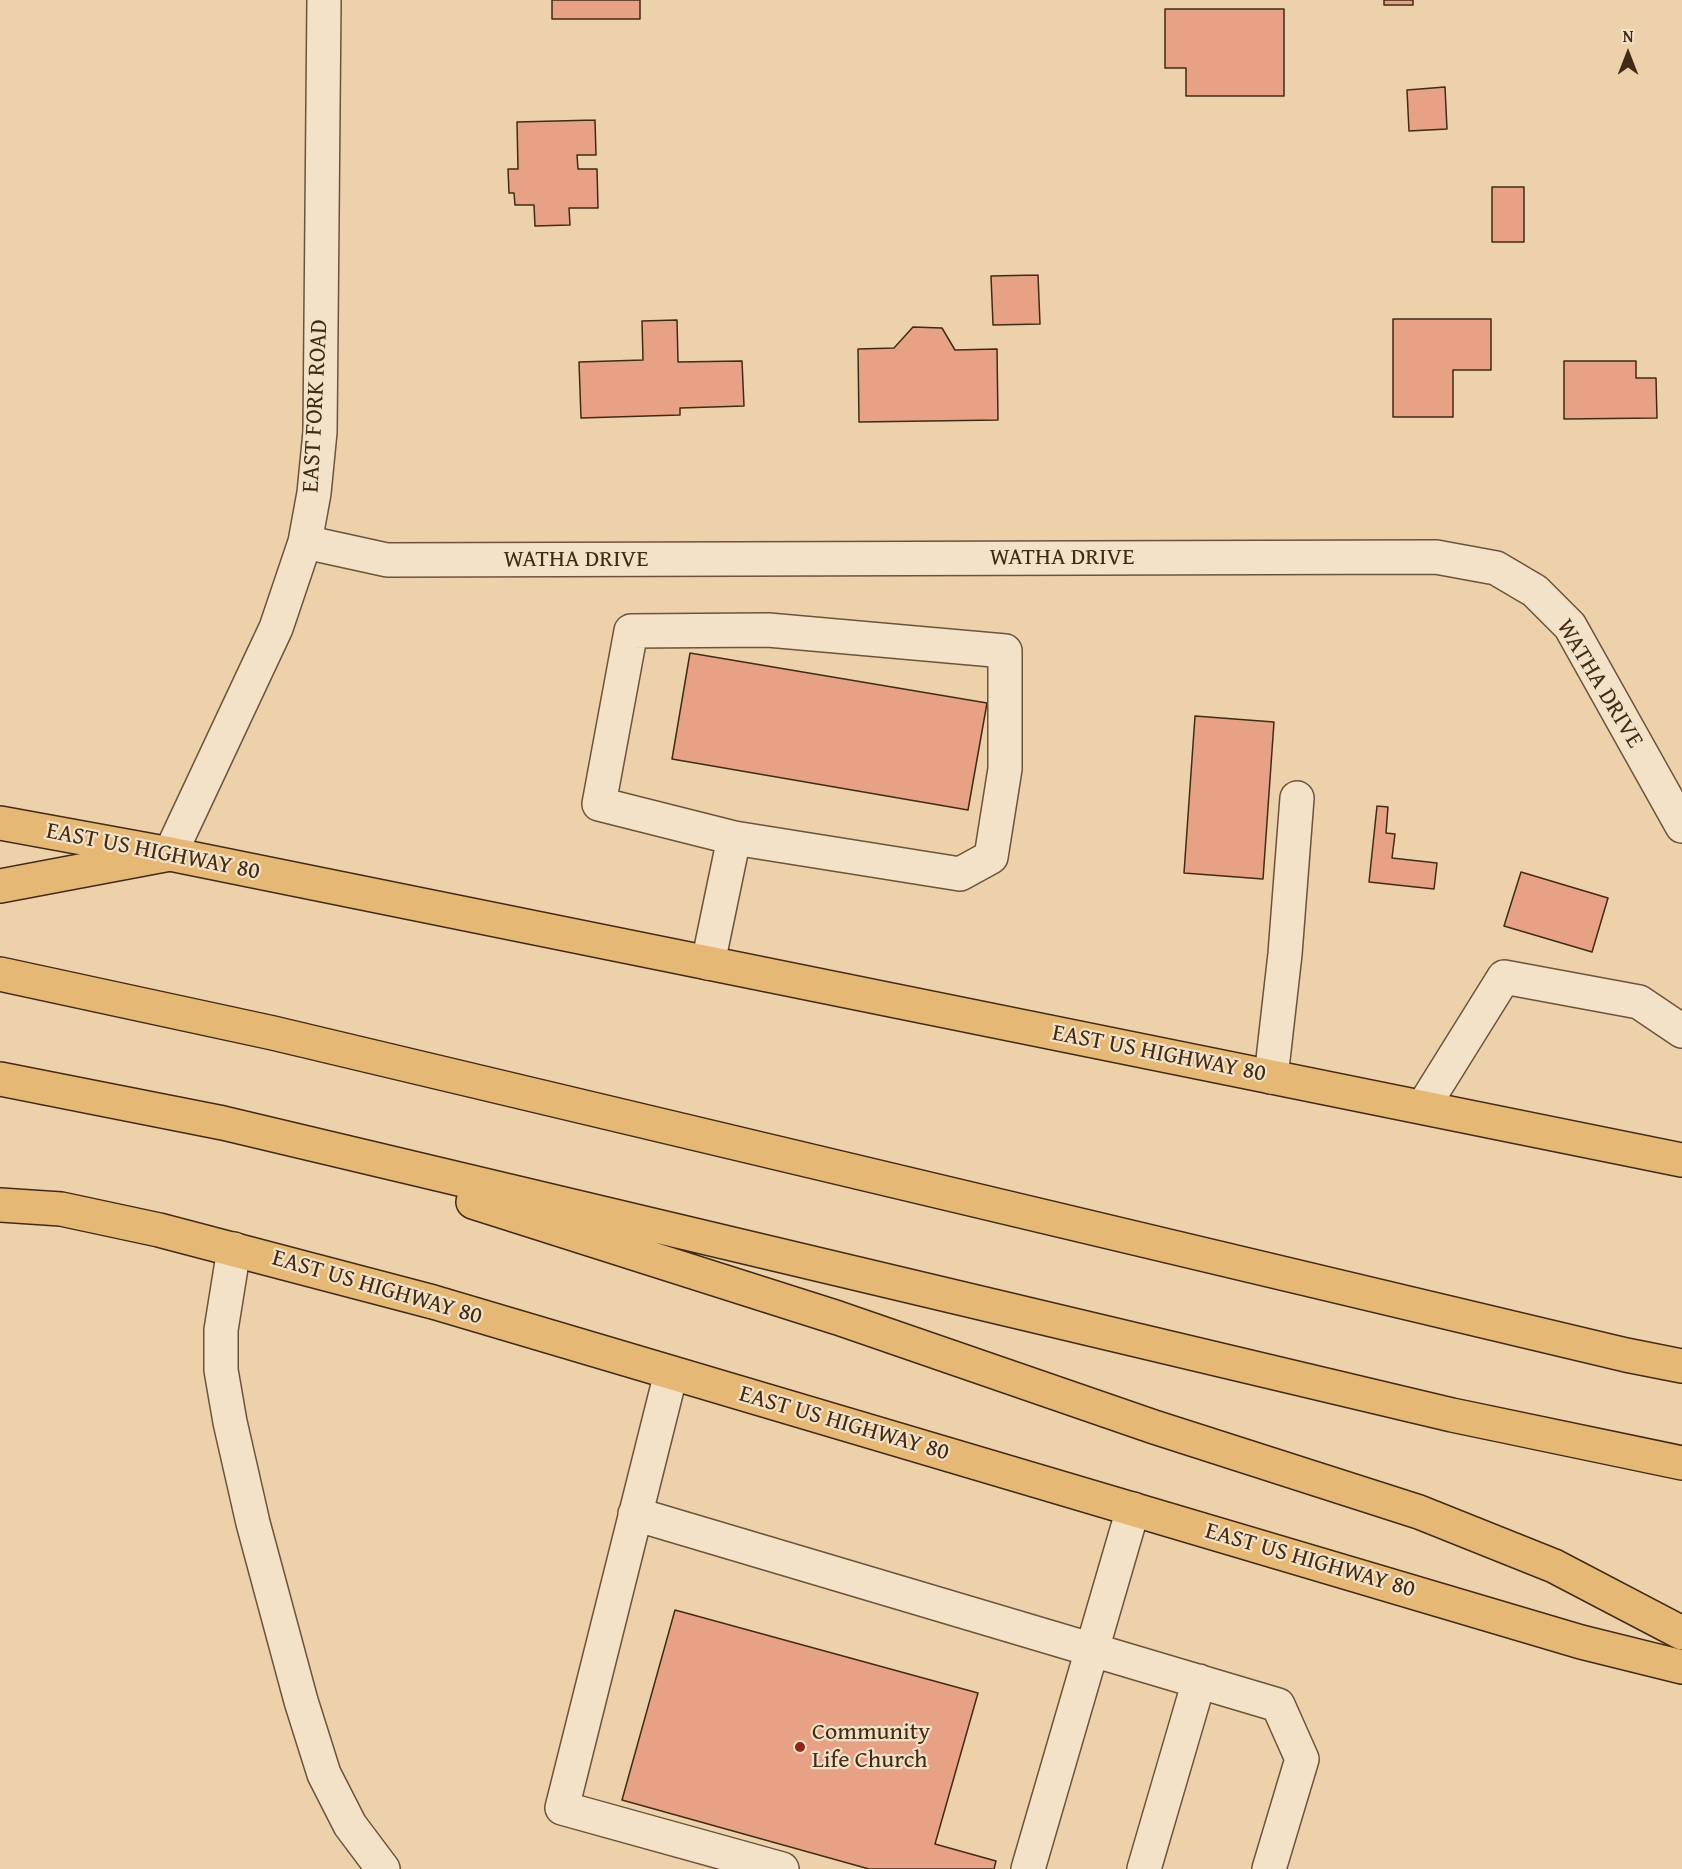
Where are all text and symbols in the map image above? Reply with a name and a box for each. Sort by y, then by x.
north arrow [1598,24,1658,84]
text: N [1623,24,1633,48]
street label: EAST FORK ROAD [297,319,335,493]
street label: WATHA DRIVE [990,544,1134,572]
street label: WATHA DRIVE [504,546,648,574]
street label: WATHA DRIVE [1549,615,1649,753]
street label: EAST US HIGHWAY 80 [44,817,262,887]
street label: EAST US HIGHWAY 80 [1050,1019,1268,1089]
street label: EAST US HIGHWAY 80 [269,1244,485,1332]
street label: EAST US HIGHWAY 80 [736,1380,952,1468]
street label: EAST US HIGHWAY 80 [1202,1517,1418,1605]
place label: Community Life Church [812,1719,930,1775]
marker: Community Life Church [793,1740,807,1754]

